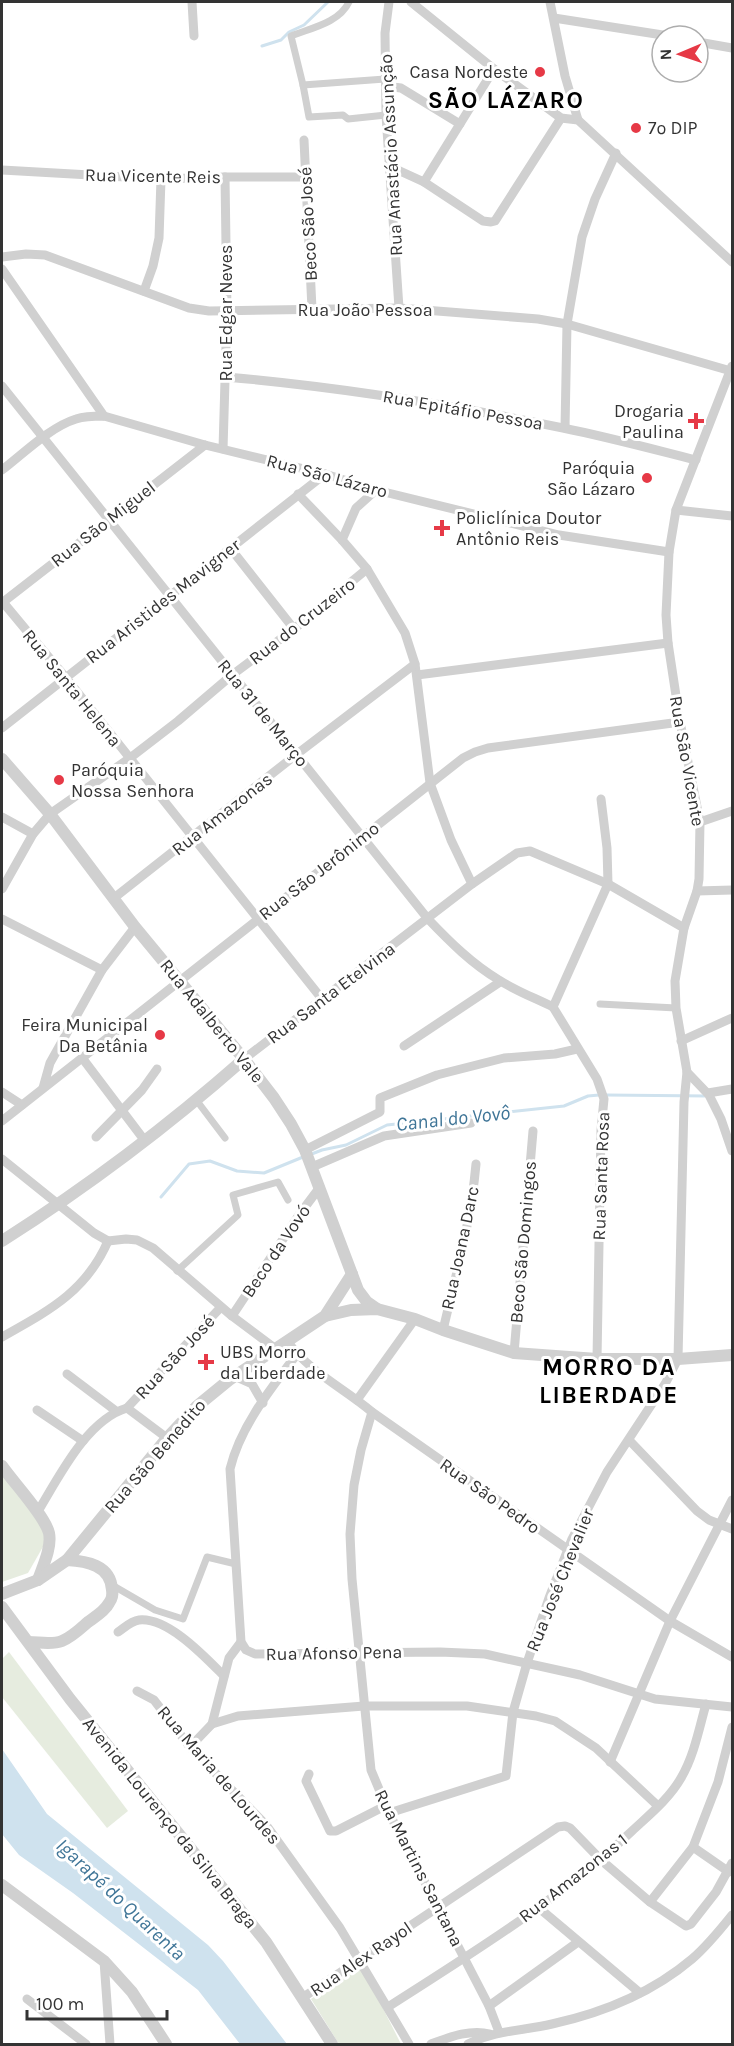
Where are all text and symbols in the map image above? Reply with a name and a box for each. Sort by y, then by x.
north arrow [650,24,710,84]
text: N [656,48,675,61]
street label: Rua Anastácio Assunção [375,53,407,257]
place label: Casa Nordeste [409,61,528,83]
marker: Casa Nordeste [533,65,547,79]
district label: SÃO LÁZARO [428,84,584,114]
place label: 7º DIP [648,117,697,139]
marker: 7º DIP [629,121,643,135]
street label: Rua Vicente Reis [85,164,221,188]
street label: Beco São José [294,166,322,282]
street label: Rua Edgar Neves [215,244,237,382]
street label: Rua João Pessoa [297,299,433,321]
street label: Rua Epitáfio Pessoa [381,385,545,435]
place label: Drogaria Paulina [614,400,684,443]
marker: Drogaria Paulina [689,414,703,428]
street label: Rua São Lázaro [264,449,390,503]
place label: Paróquia São Lázaro [547,457,635,500]
marker: Paróquia São Lázaro [640,471,654,485]
street label: Rua São Miguel [46,476,160,572]
place label: Policlínica Doutor Antônio Reis [456,507,602,550]
marker: Policlínica Doutor Antônio Reis [433,519,451,537]
street label: Rua Aristides Mavigner [81,534,245,668]
street label: Rua do Cruzeiro [244,573,360,669]
street label: Rua Santa Helena [18,625,126,751]
street label: Rua 31 de Março [213,655,313,771]
street label: Rua São Vicente [665,694,709,828]
place label: Paróquia Nossa Senhora [71,759,194,802]
street label: Rua Amazonas [167,768,277,860]
marker: Paróquia Nossa Senhora [52,773,66,787]
street label: Rua São Jerônimo [254,817,384,925]
street label: Rua Santa Etelvina [262,938,400,1048]
street label: Rua Adalberto Vale [155,955,269,1087]
place label: Feira Municipal Da Betânia [21,1014,148,1057]
marker: Feira Municipal Da Betânia [153,1028,167,1042]
water label: Canal do Vovô [395,1101,511,1136]
street label: Rua Santa Rosa [588,1111,614,1241]
street label: Beco São Domingos [505,1160,541,1324]
street label: Rua Joana Darc [436,1184,484,1312]
street label: Beco da Vovó [237,1201,315,1301]
street label: Rua São José [131,1310,219,1404]
place label: UBS Morro da Liberdade [220,1341,326,1384]
marker: UBS Morro da Liberdade [197,1353,215,1371]
district label: MORRO DA LIBERDADE [539,1353,679,1409]
street label: Rua São Benedito [99,1394,211,1518]
street label: Rua São Pedro [436,1453,544,1539]
street label: Rua José Chevalier [521,1505,599,1655]
street label: Rua Afonso Pena [265,1641,403,1665]
street label: Rua Maria de Lourdes [153,1701,285,1849]
street label: Avenida Lourenço da Silva Braga [78,1713,262,1933]
street label: Rua Martins Santana [370,1786,468,1950]
street label: Rua Amazonas 1 [514,1829,632,1927]
water label: Igarapé do Quarenta [51,1834,190,1965]
street label: Rua Alex Rayol [306,1917,416,2001]
scale bar [27,1983,166,2021]
text: 100 m [36,1993,84,2015]

